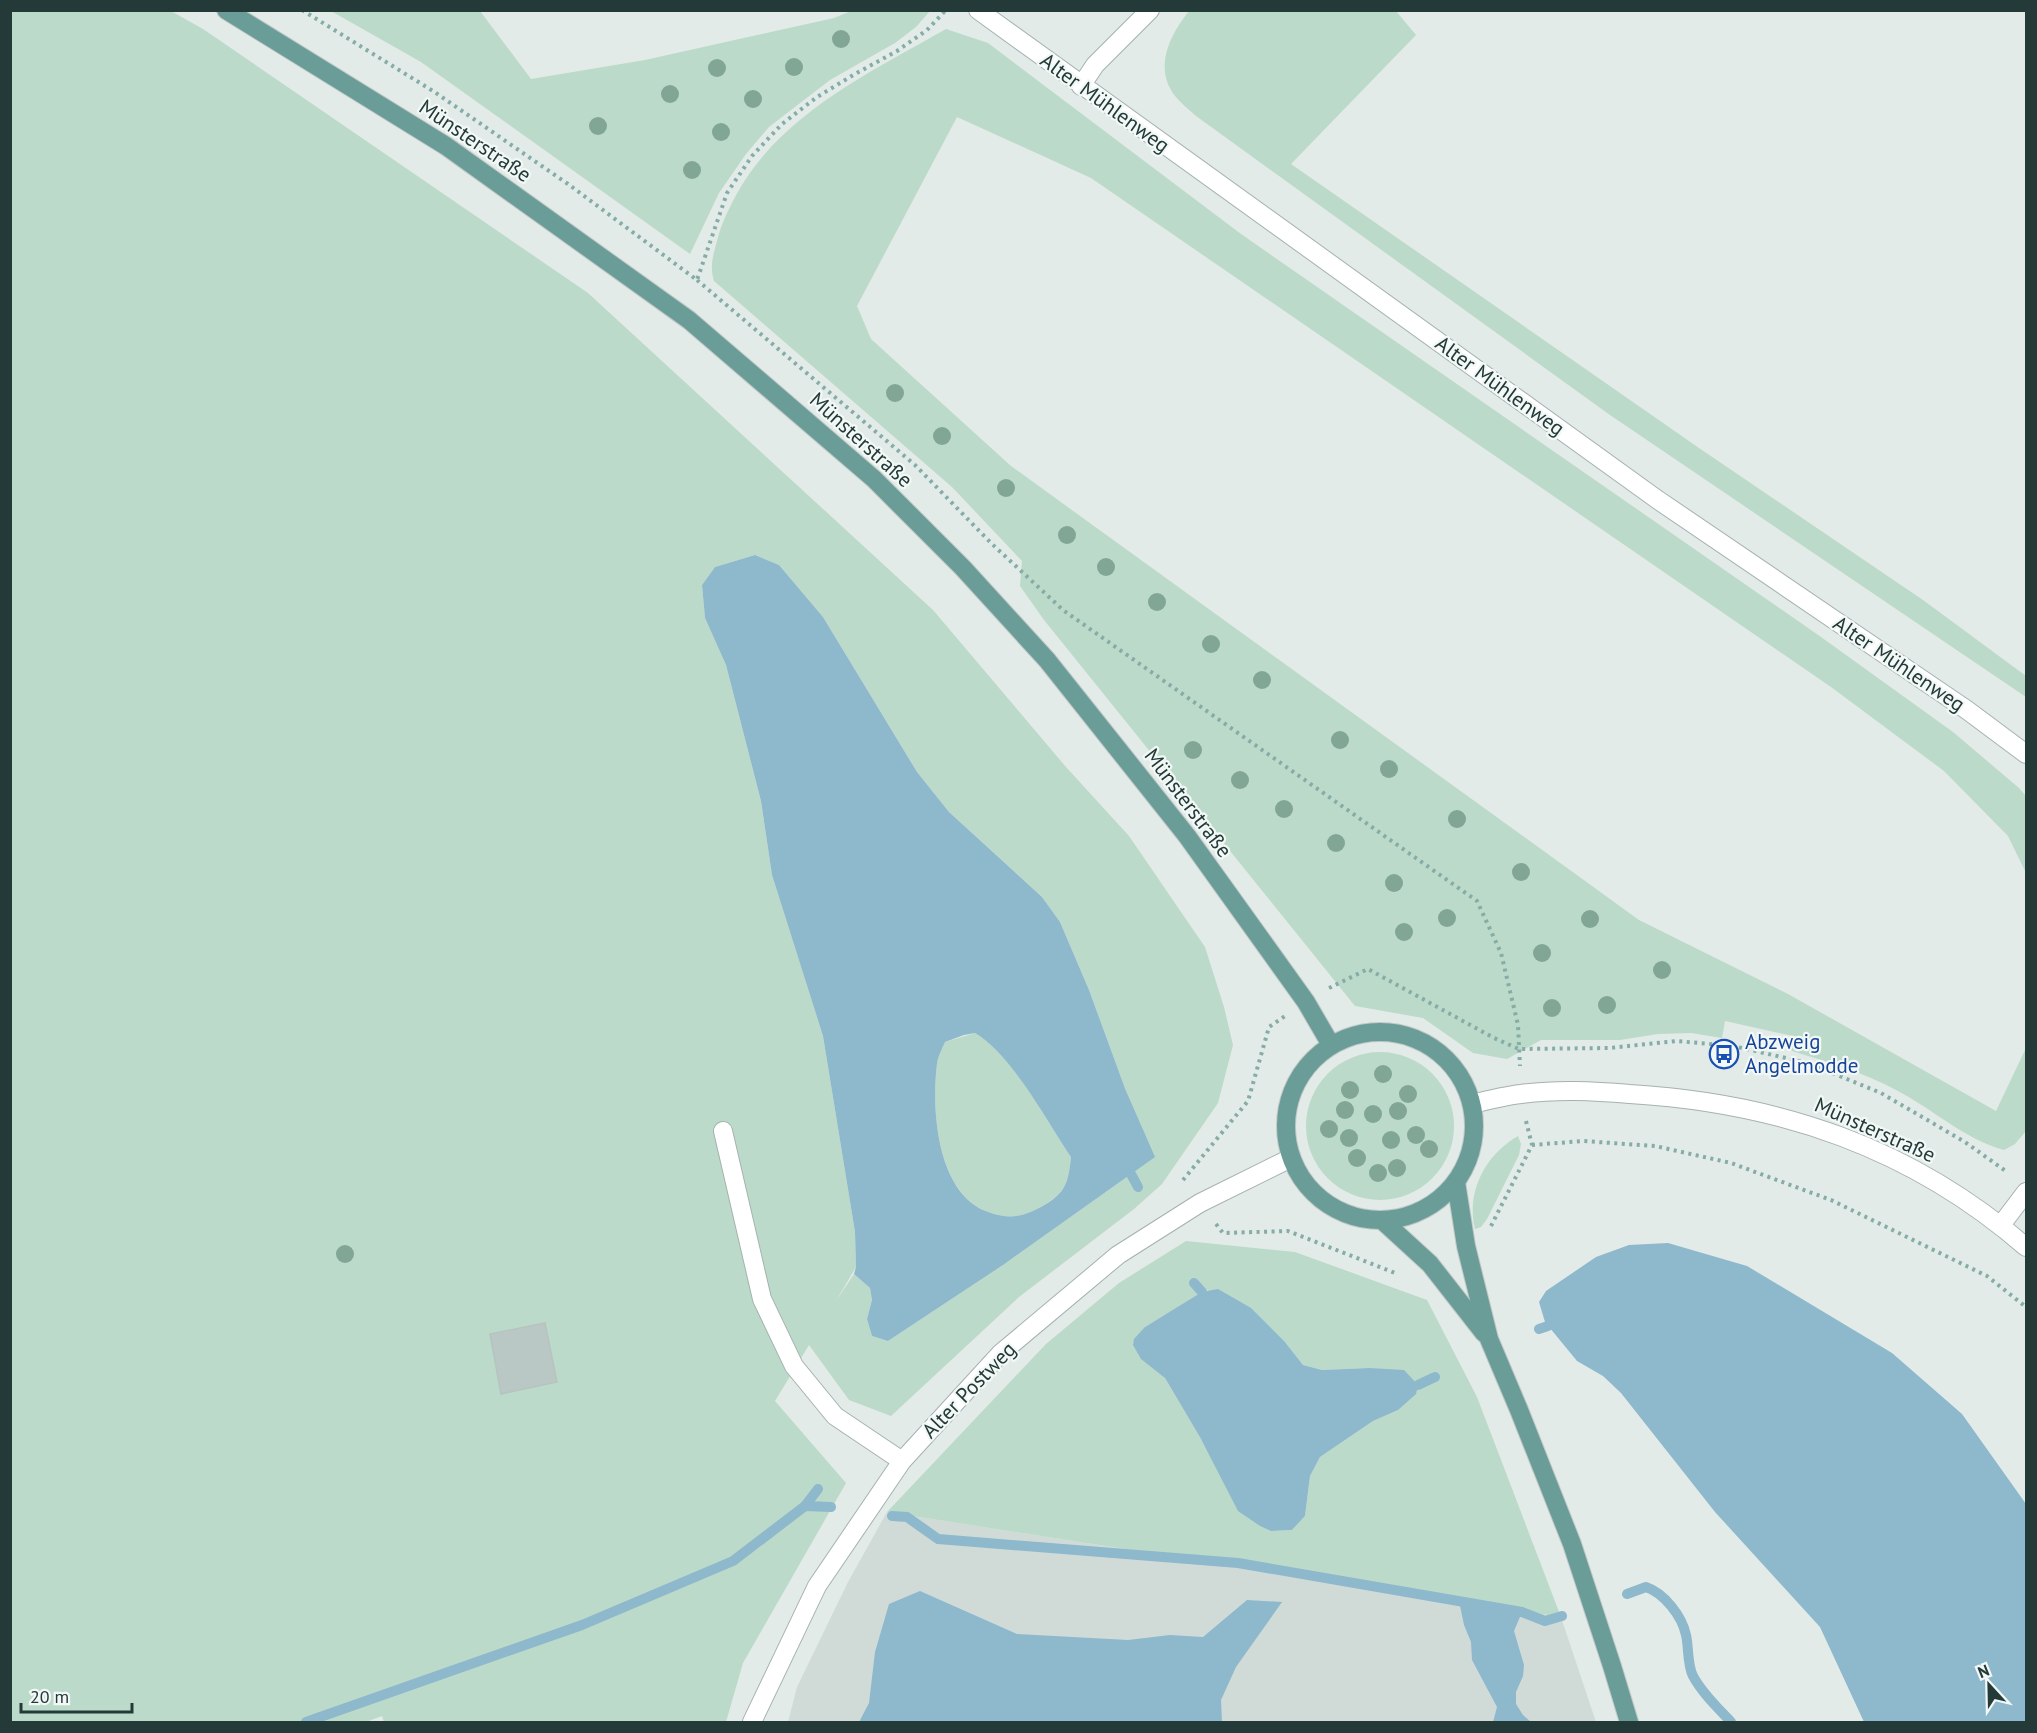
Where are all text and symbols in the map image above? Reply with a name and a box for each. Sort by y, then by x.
street label: Alter Mühlenweg [1035,47,1175,159]
street label: Münsterstraße [414,93,537,188]
street label: Alter Mühlenweg [1430,330,1570,442]
street label: Münsterstraße [804,386,919,493]
street label: Alter Mühlenweg [1828,610,1970,718]
street label: Münsterstraße [1139,743,1238,863]
place label: Abzweig Angelmodde [1745,1028,1858,1079]
bus stop icon: Abzweig Angelmodde [1708,1038,1740,1070]
street label: Münsterstraße [1811,1091,1940,1168]
street label: Alter Postweg [916,1336,1021,1444]
north arrow [1959,1655,2019,1715]
text: N [1975,1660,1992,1682]
scale bar [21,1676,132,1714]
text: 20 m [30,1685,69,1708]

